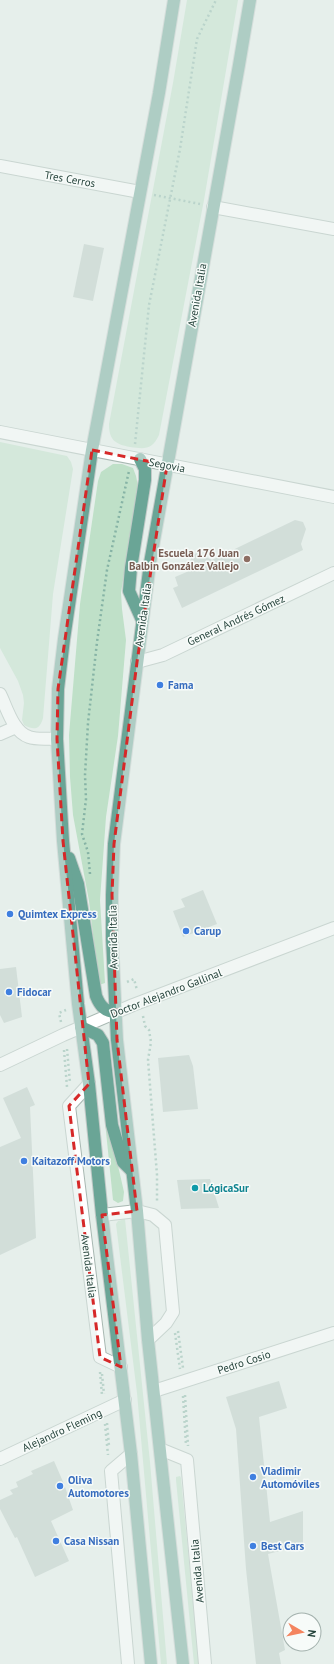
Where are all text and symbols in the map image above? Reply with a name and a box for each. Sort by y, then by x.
street label: Tres Cerros [44,168,97,190]
street label: Avenida Italia [185,262,209,328]
street label: Segovia [148,455,186,475]
place label: Escuela 176 Juan Balbin González Vallejo [129,546,239,573]
marker: Escuela 176 Juan Balbin González Vallejo [242,554,252,564]
street label: Avenida Italia [132,582,154,648]
street label: General Andrés Gómez [185,591,287,649]
place label: Fama [168,678,193,692]
marker: Fama [155,680,165,690]
street label: Avenida Italia [105,905,121,969]
place label: Quimtex Express [18,907,97,921]
marker: Quimtex Express [5,909,15,919]
place label: Carup [194,924,221,938]
marker: Carup [181,926,191,936]
street label: Doctor Alejandro Gallinal [108,965,224,1021]
place label: Fidocar [17,985,52,999]
marker: Fidocar [4,987,14,997]
place label: Kaitazoff Motors [32,1154,110,1168]
marker: Kaitazoff Motors [19,1156,29,1166]
place label: LógicaSur [203,1181,249,1195]
marker: LógicaSur [190,1183,200,1193]
street label: Avenida Italia [78,1233,100,1299]
street label: Pedro Cosio [216,1347,272,1377]
street label: Alejandro Fleming [20,1405,104,1455]
place label: Vladimir Automóviles [260,1464,320,1491]
marker: Vladimir Automóviles [248,1472,258,1482]
place label: Oliva Automotores [68,1473,129,1500]
marker: Oliva Automotores [55,1481,65,1491]
place label: Casa Nissan [64,1534,119,1548]
marker: Casa Nissan [51,1536,61,1546]
street label: Avenida Italia [187,1538,207,1604]
place label: Best Cars [261,1539,305,1553]
marker: Best Cars [248,1541,258,1551]
north arrow [282,1612,322,1652]
text: N [304,1629,319,1638]

